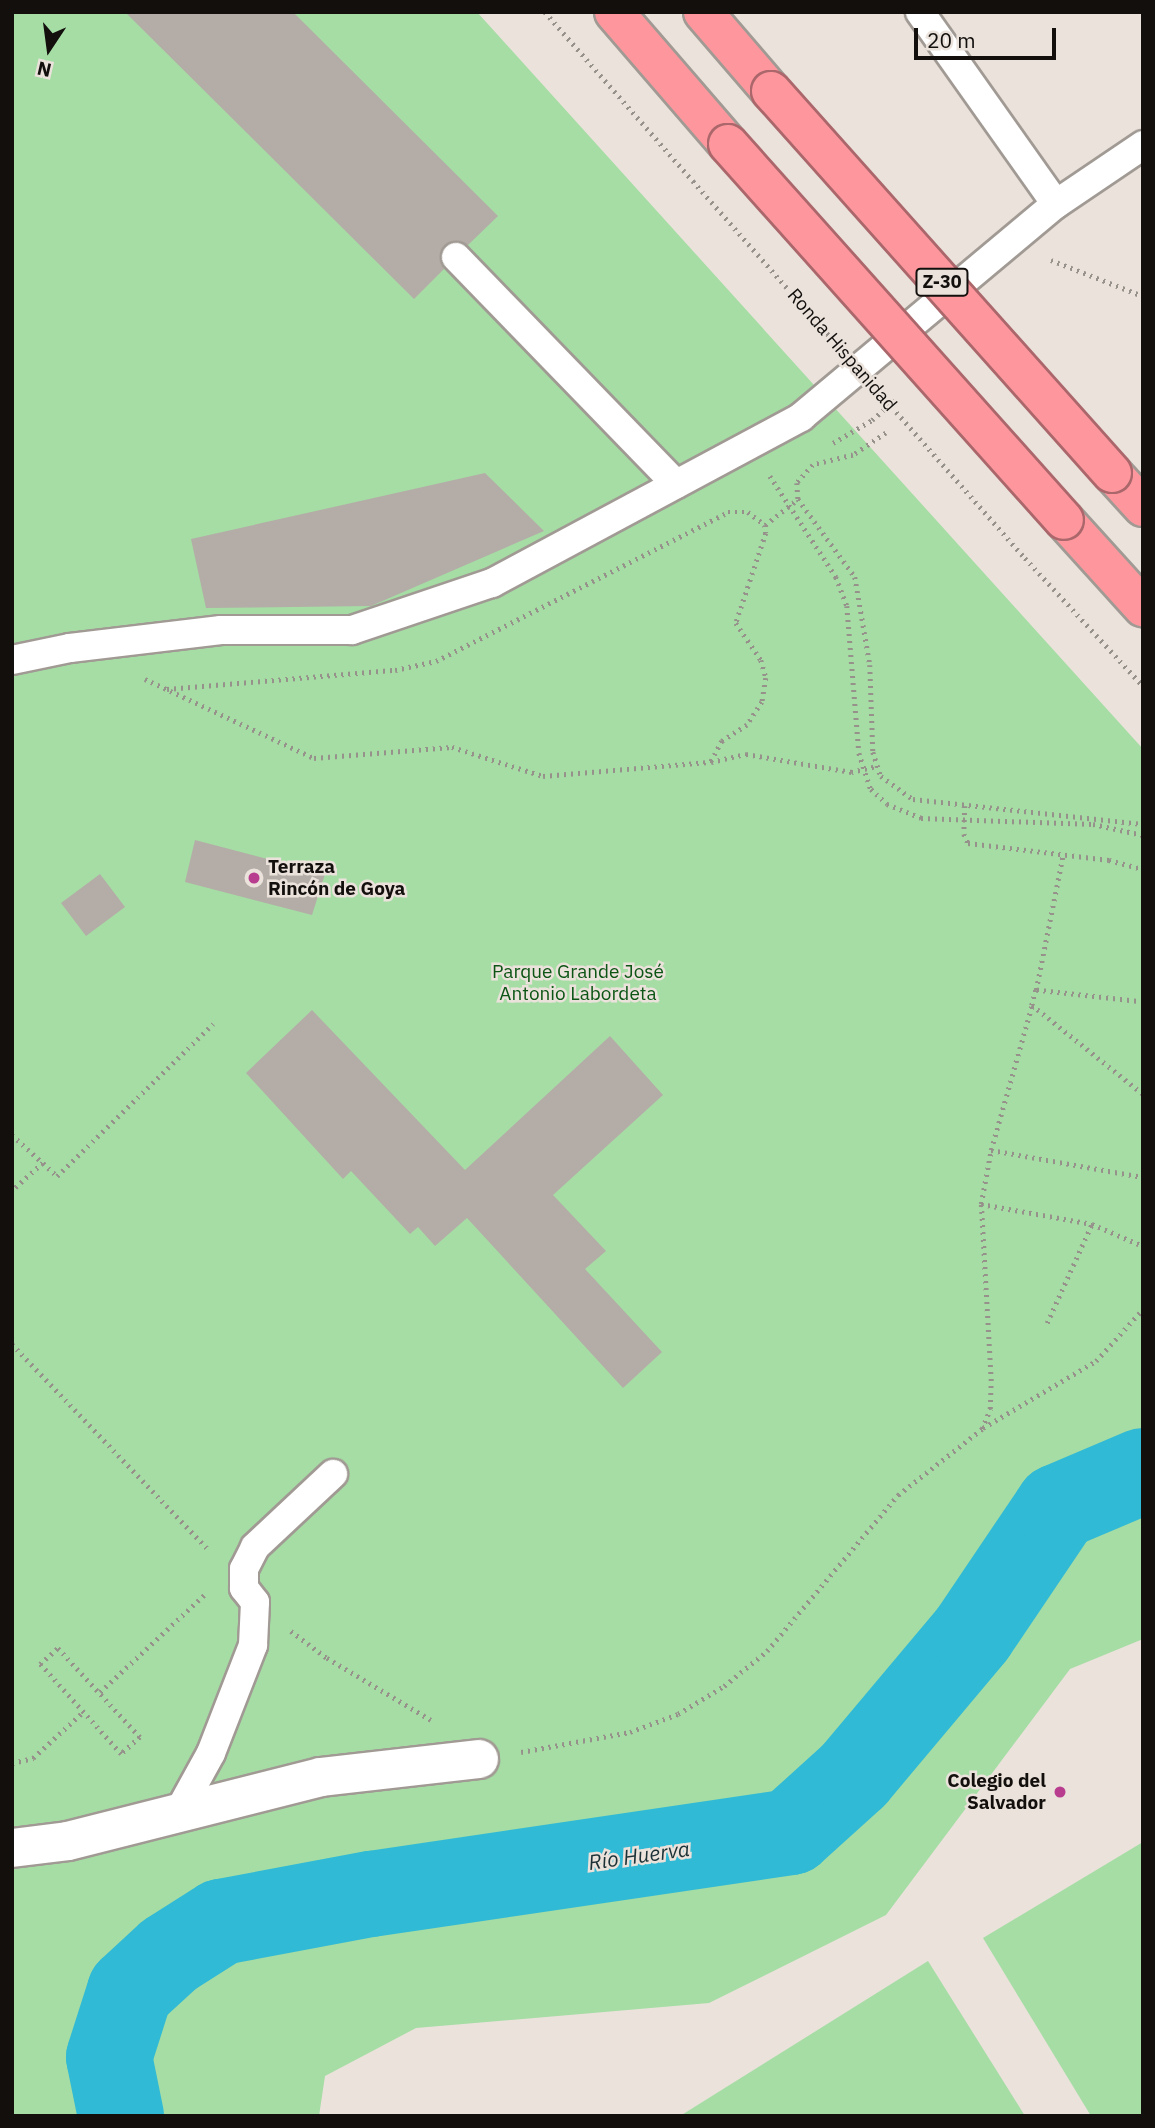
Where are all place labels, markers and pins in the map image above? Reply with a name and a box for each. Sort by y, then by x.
place label: Terraza Rincón de Goya [268,856,405,900]
marker: Terraza Rincón de Goya [246,870,262,886]
place label: Colegio del Salvador [947,1770,1046,1814]
marker: Colegio del Salvador [1052,1784,1068,1800]

